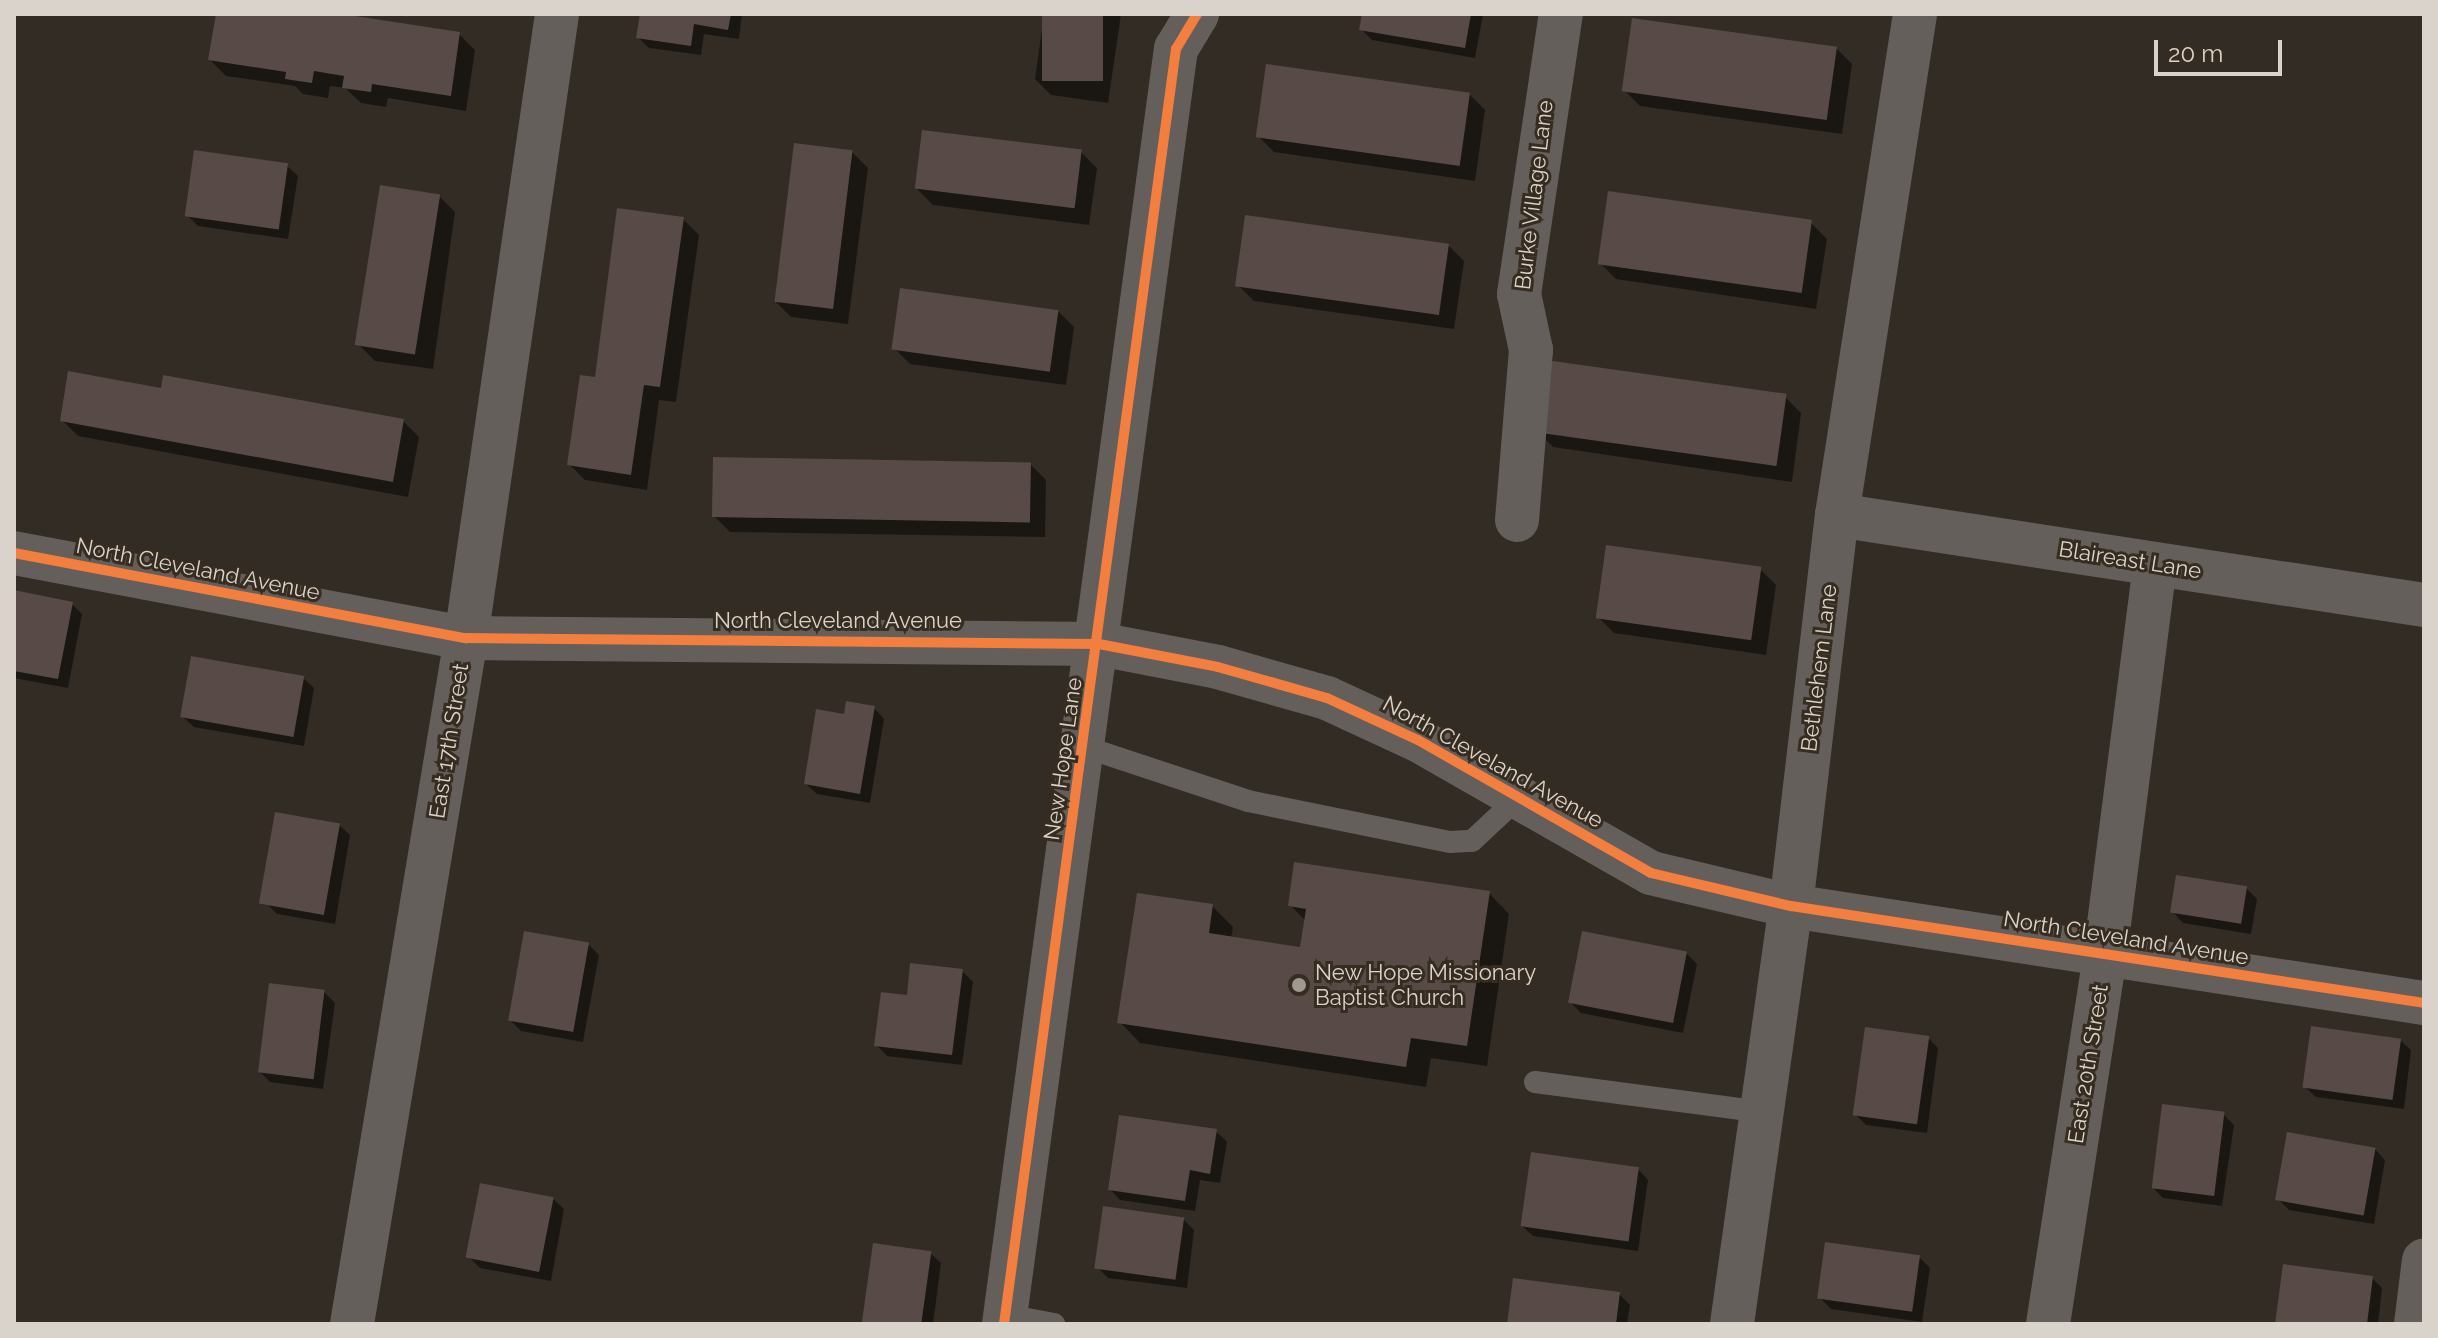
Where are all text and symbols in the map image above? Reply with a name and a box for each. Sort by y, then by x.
scale bar [2158,24,2286,74]
text: 20 m [2168,39,2223,68]
street label: Burke Village Lane [1509,98,1559,292]
street label: North Cleveland Avenue [73,532,323,606]
street label: Blaireast Lane [2057,536,2203,584]
street label: Bethlehem Lane [1796,583,1842,753]
street label: North Cleveland Avenue [714,608,962,634]
street label: East 17th Street [424,662,474,820]
street label: New Hope Lane [1038,676,1088,842]
street label: North Cleveland Avenue [1378,690,1608,834]
street label: North Cleveland Avenue [2001,906,2251,970]
place label: New Hope Missionary Baptist Church [1315,959,1537,1010]
marker: New Hope Missionary Baptist Church [1290,976,1308,994]
street label: East 20th Street [2062,983,2114,1145]

